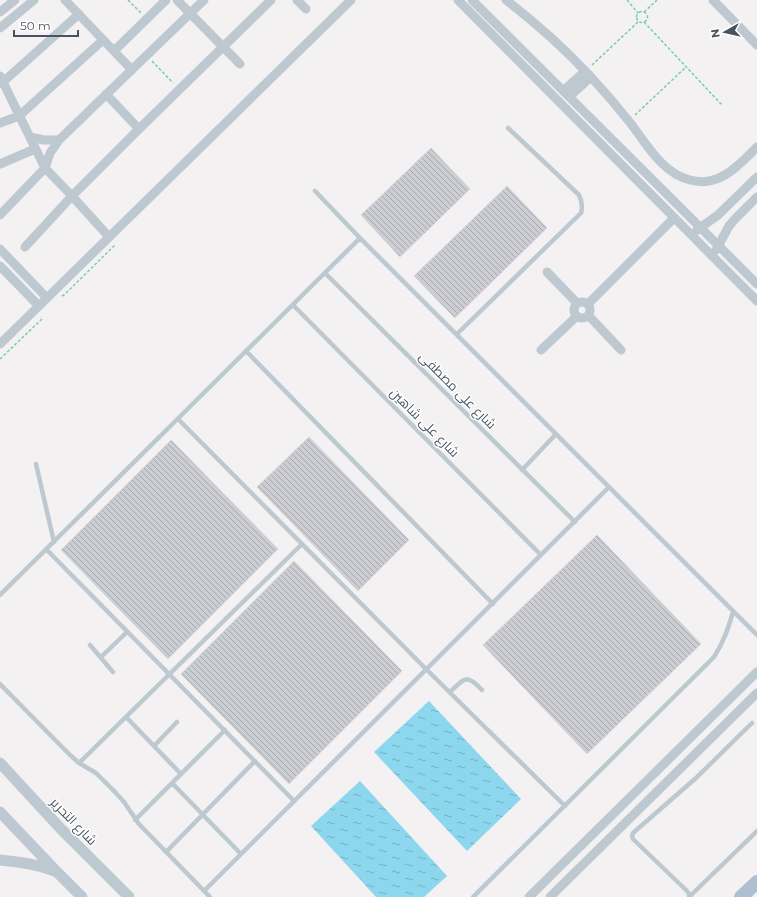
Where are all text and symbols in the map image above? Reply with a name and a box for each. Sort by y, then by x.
scale bar [14,12,78,38]
north arrow [705,12,745,52]
text: 50 m [20,18,51,33]
text: N [708,28,723,39]
street label: شارع على مصطفى [415,348,500,433]
street label: شارع على شاهين [386,384,463,461]
street label: شارع التحرير [46,793,100,849]

